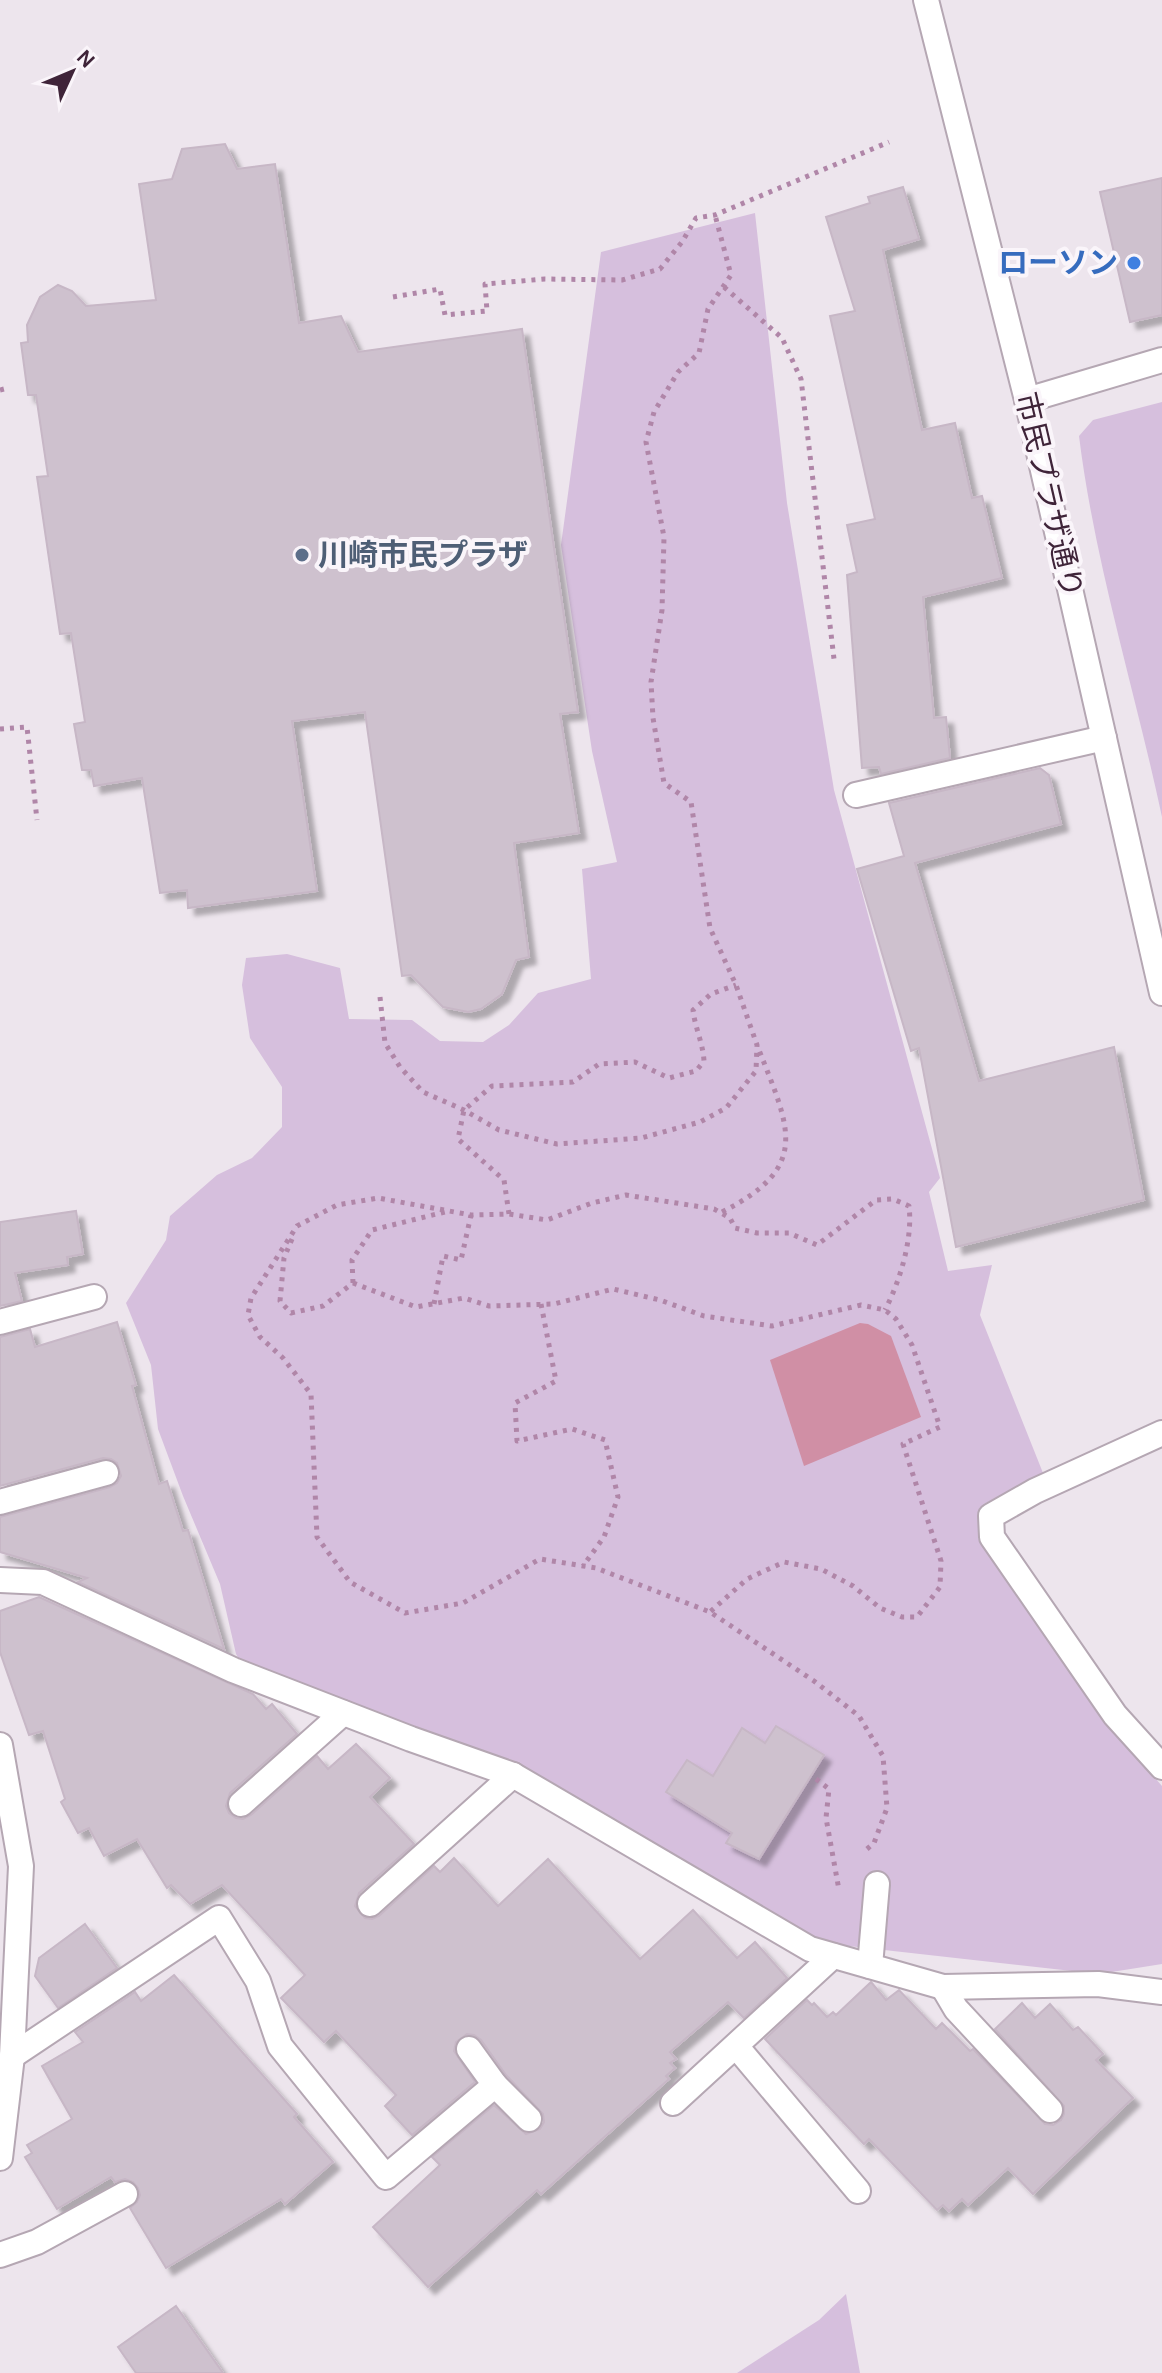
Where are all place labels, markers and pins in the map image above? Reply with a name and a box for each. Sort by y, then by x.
place label: ローソン [998,245,1118,281]
marker: ローソン [1125,254,1143,272]
place label: 川崎市民プラザ [318,537,528,573]
marker: 川崎市民プラザ [293,546,311,564]

